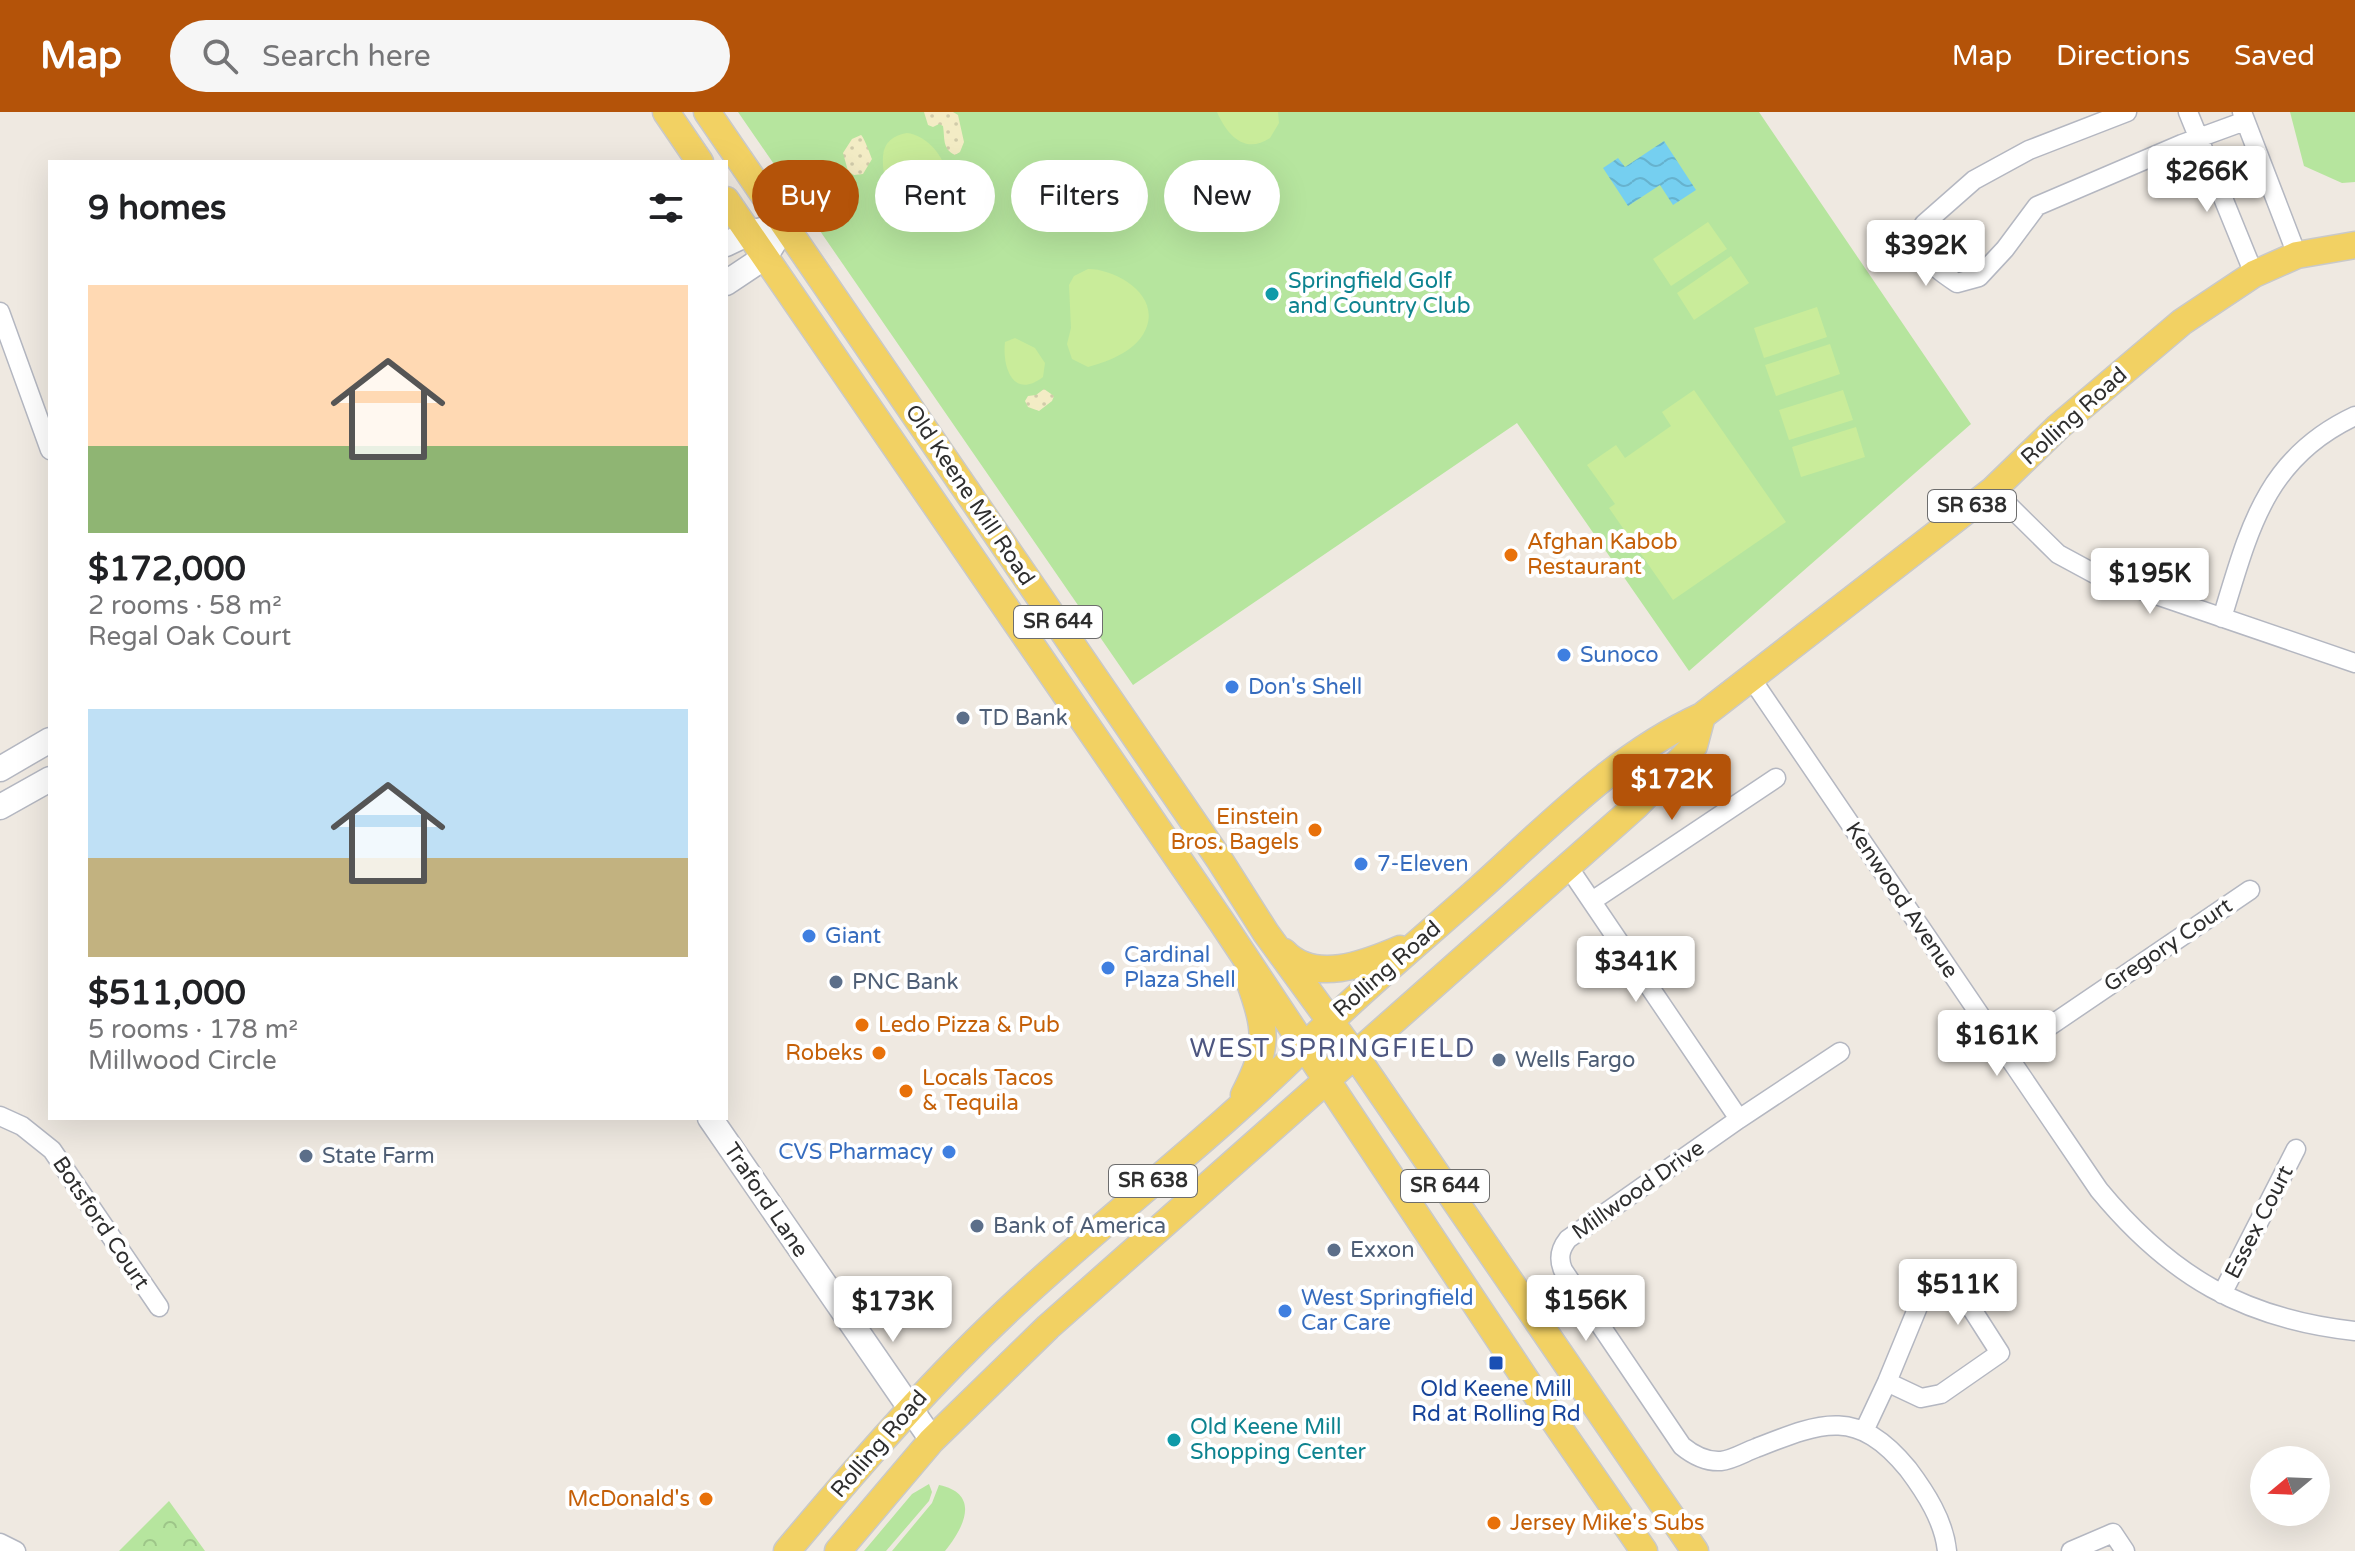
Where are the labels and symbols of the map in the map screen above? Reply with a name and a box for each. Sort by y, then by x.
pin: $266K [2151,146,2263,214]
pin: $392K [1870,220,1982,288]
place label: Springfield Golf and Country Club [1288,268,1471,319]
marker: Springfield Golf and Country Club [1263,285,1281,303]
street label: Rolling Road [2016,362,2132,470]
street label: Old Keene Mill Road [900,400,1040,590]
road number: SR 638 [1928,490,2016,522]
place label: Afghan Kabob Restaurant [1527,529,1678,580]
marker: Afghan Kabob Restaurant [1502,546,1520,564]
pin: $195K [2094,548,2206,616]
road number: SR 644 [1014,606,1102,638]
place label: Sunoco [1580,642,1659,668]
marker: Sunoco [1555,646,1573,664]
place label: Don's Shell [1248,674,1362,700]
marker: Don's Shell [1223,678,1241,696]
place label: TD Bank [979,705,1068,731]
marker: TD Bank [954,709,972,727]
pin: $172K [1616,754,1728,822]
place label: Einstein Bros. Bagels [1170,804,1299,855]
street label: Kenwood Avenue [1840,817,1964,983]
marker: Einstein Bros. Bagels [1306,821,1324,839]
place label: 7-Eleven [1377,851,1469,877]
marker: 7-Eleven [1352,855,1370,873]
street label: Gregory Court [2099,893,2237,997]
street label: Rolling Road [1328,915,1446,1023]
place label: Giant [825,923,881,949]
marker: Giant [800,927,818,945]
pin: $341K [1580,936,1692,1004]
place label: Cardinal Plaza Shell [1124,942,1236,993]
marker: Cardinal Plaza Shell [1099,959,1117,977]
place label: PNC Bank [852,969,958,995]
marker: PNC Bank [827,973,845,991]
pin: $161K [1941,1010,2053,1078]
place label: Ledo Pizza & Pub [878,1012,1060,1038]
marker: Ledo Pizza & Pub [853,1016,871,1034]
district label: WEST SPRINGFIELD [1190,1033,1476,1064]
place label: Robeks [785,1040,863,1066]
marker: Robeks [870,1044,888,1062]
place label: Wells Fargo [1515,1047,1635,1073]
marker: Wells Fargo [1490,1051,1508,1069]
place label: Locals Tacos & Tequila [922,1065,1053,1116]
marker: Locals Tacos & Tequila [897,1082,915,1100]
street label: Millwood Drive [1567,1135,1709,1245]
street label: Traford Lane [718,1138,814,1262]
place label: CVS Pharmacy [778,1139,933,1165]
place label: State Farm [322,1143,435,1169]
marker: CVS Pharmacy [940,1143,958,1161]
marker: State Farm [297,1147,315,1165]
street label: Botsford Court [47,1152,155,1294]
street label: Essex Court [2219,1161,2299,1283]
road number: SR 638 [1109,1165,1197,1197]
road number: SR 644 [1401,1170,1489,1202]
place label: Bank of America [993,1213,1166,1239]
marker: Bank of America [968,1217,986,1235]
place label: Exxon [1350,1237,1415,1263]
marker: Exxon [1325,1241,1343,1259]
pin: $511K [1902,1259,2014,1327]
pin: $156K [1530,1275,1642,1343]
pin: $173K [837,1276,949,1344]
place label: West Springfield Car Care [1301,1285,1474,1336]
marker: West Springfield Car Care [1276,1302,1294,1320]
marker: Old Keene Mill Rd at Rolling Rd [1487,1354,1505,1372]
place label: Old Keene Mill Rd at Rolling Rd [1411,1376,1581,1427]
street label: Rolling Road [825,1385,933,1503]
place label: Old Keene Mill Shopping Center [1190,1414,1367,1465]
marker: Old Keene Mill Shopping Center [1165,1431,1183,1449]
north arrow [2250,1446,2330,1526]
place label: McDonald's [567,1486,690,1512]
marker: McDonald's [697,1490,715,1508]
place label: Jersey Mike's Subs [1510,1510,1705,1536]
marker: Jersey Mike's Subs [1485,1514,1503,1532]

